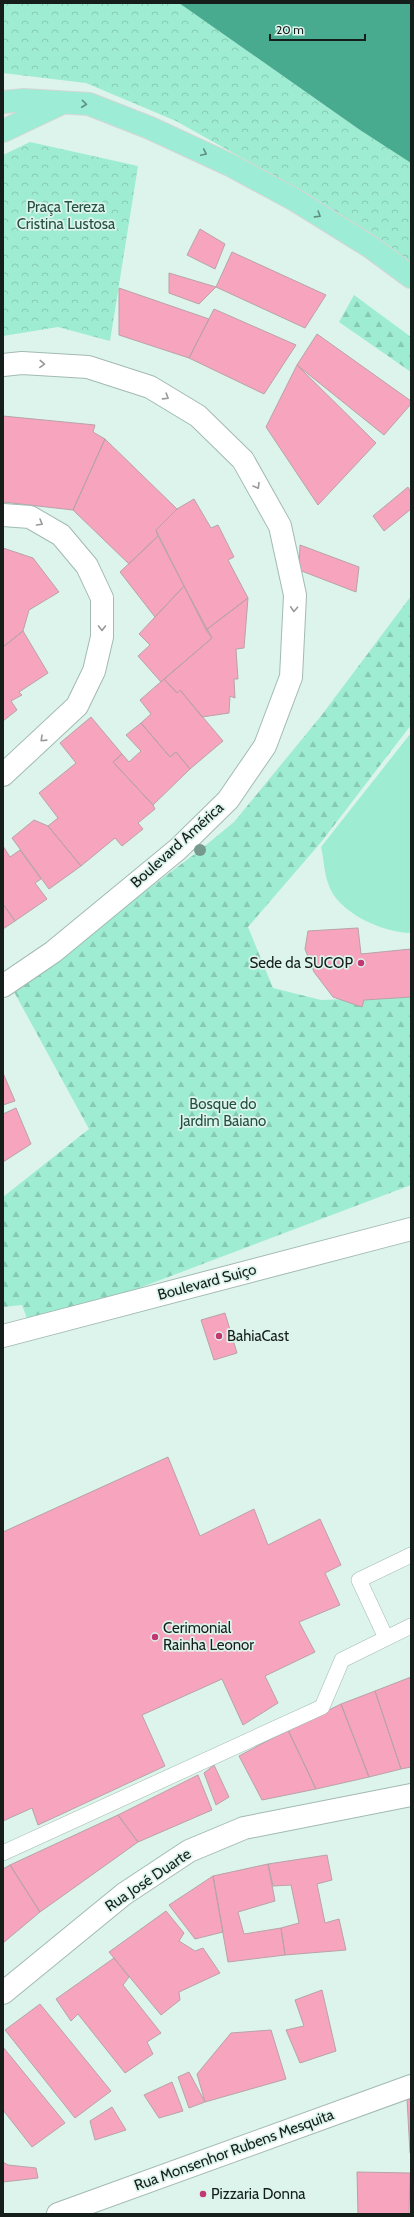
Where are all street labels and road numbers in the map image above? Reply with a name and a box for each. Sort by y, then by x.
street label: Boulevard América [127,798,228,891]
street label: Boulevard Suiço [156,1260,258,1304]
street label: Rua José Duarte [102,1844,195,1915]
street label: Rua Monsenhor Rubens Mesquita [132,2105,337,2195]

